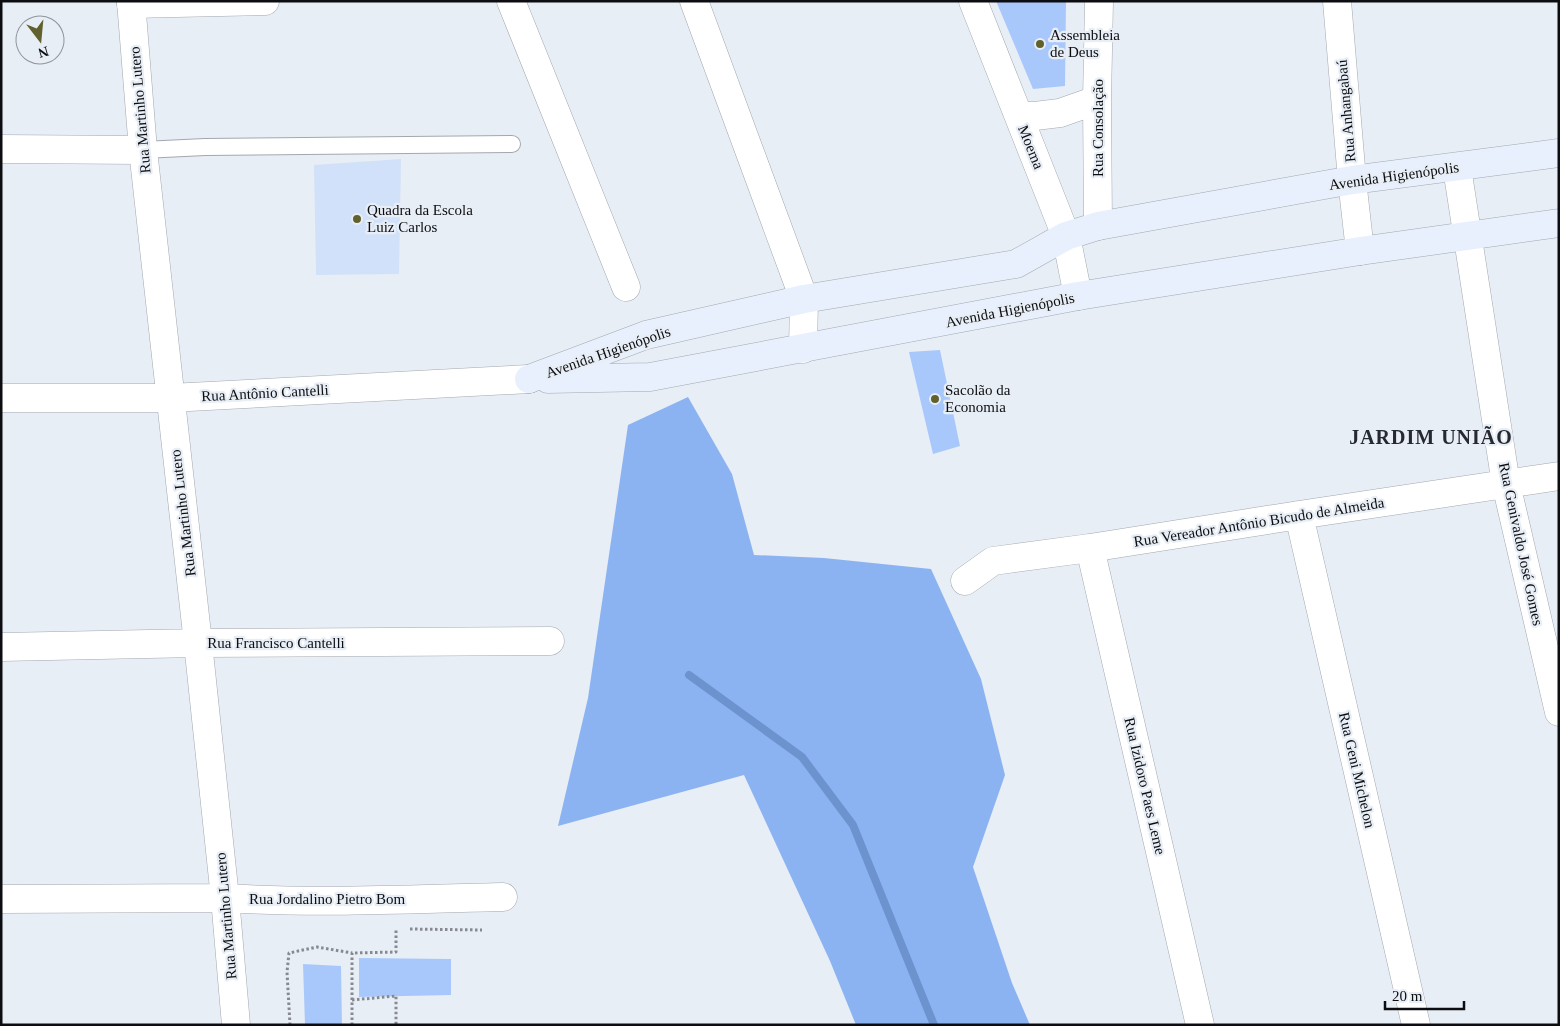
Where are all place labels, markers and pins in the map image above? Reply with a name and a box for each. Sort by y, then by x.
place label: Assembleia de Deus [1050,27,1120,60]
marker: Assembleia de Deus [1034,38,1046,50]
place label: Quadra da Escola Luiz Carlos [367,202,473,235]
marker: Quadra da Escola Luiz Carlos [351,213,363,225]
place label: Sacolão da Economia [945,382,1011,415]
marker: Sacolão da Economia [929,393,941,405]

